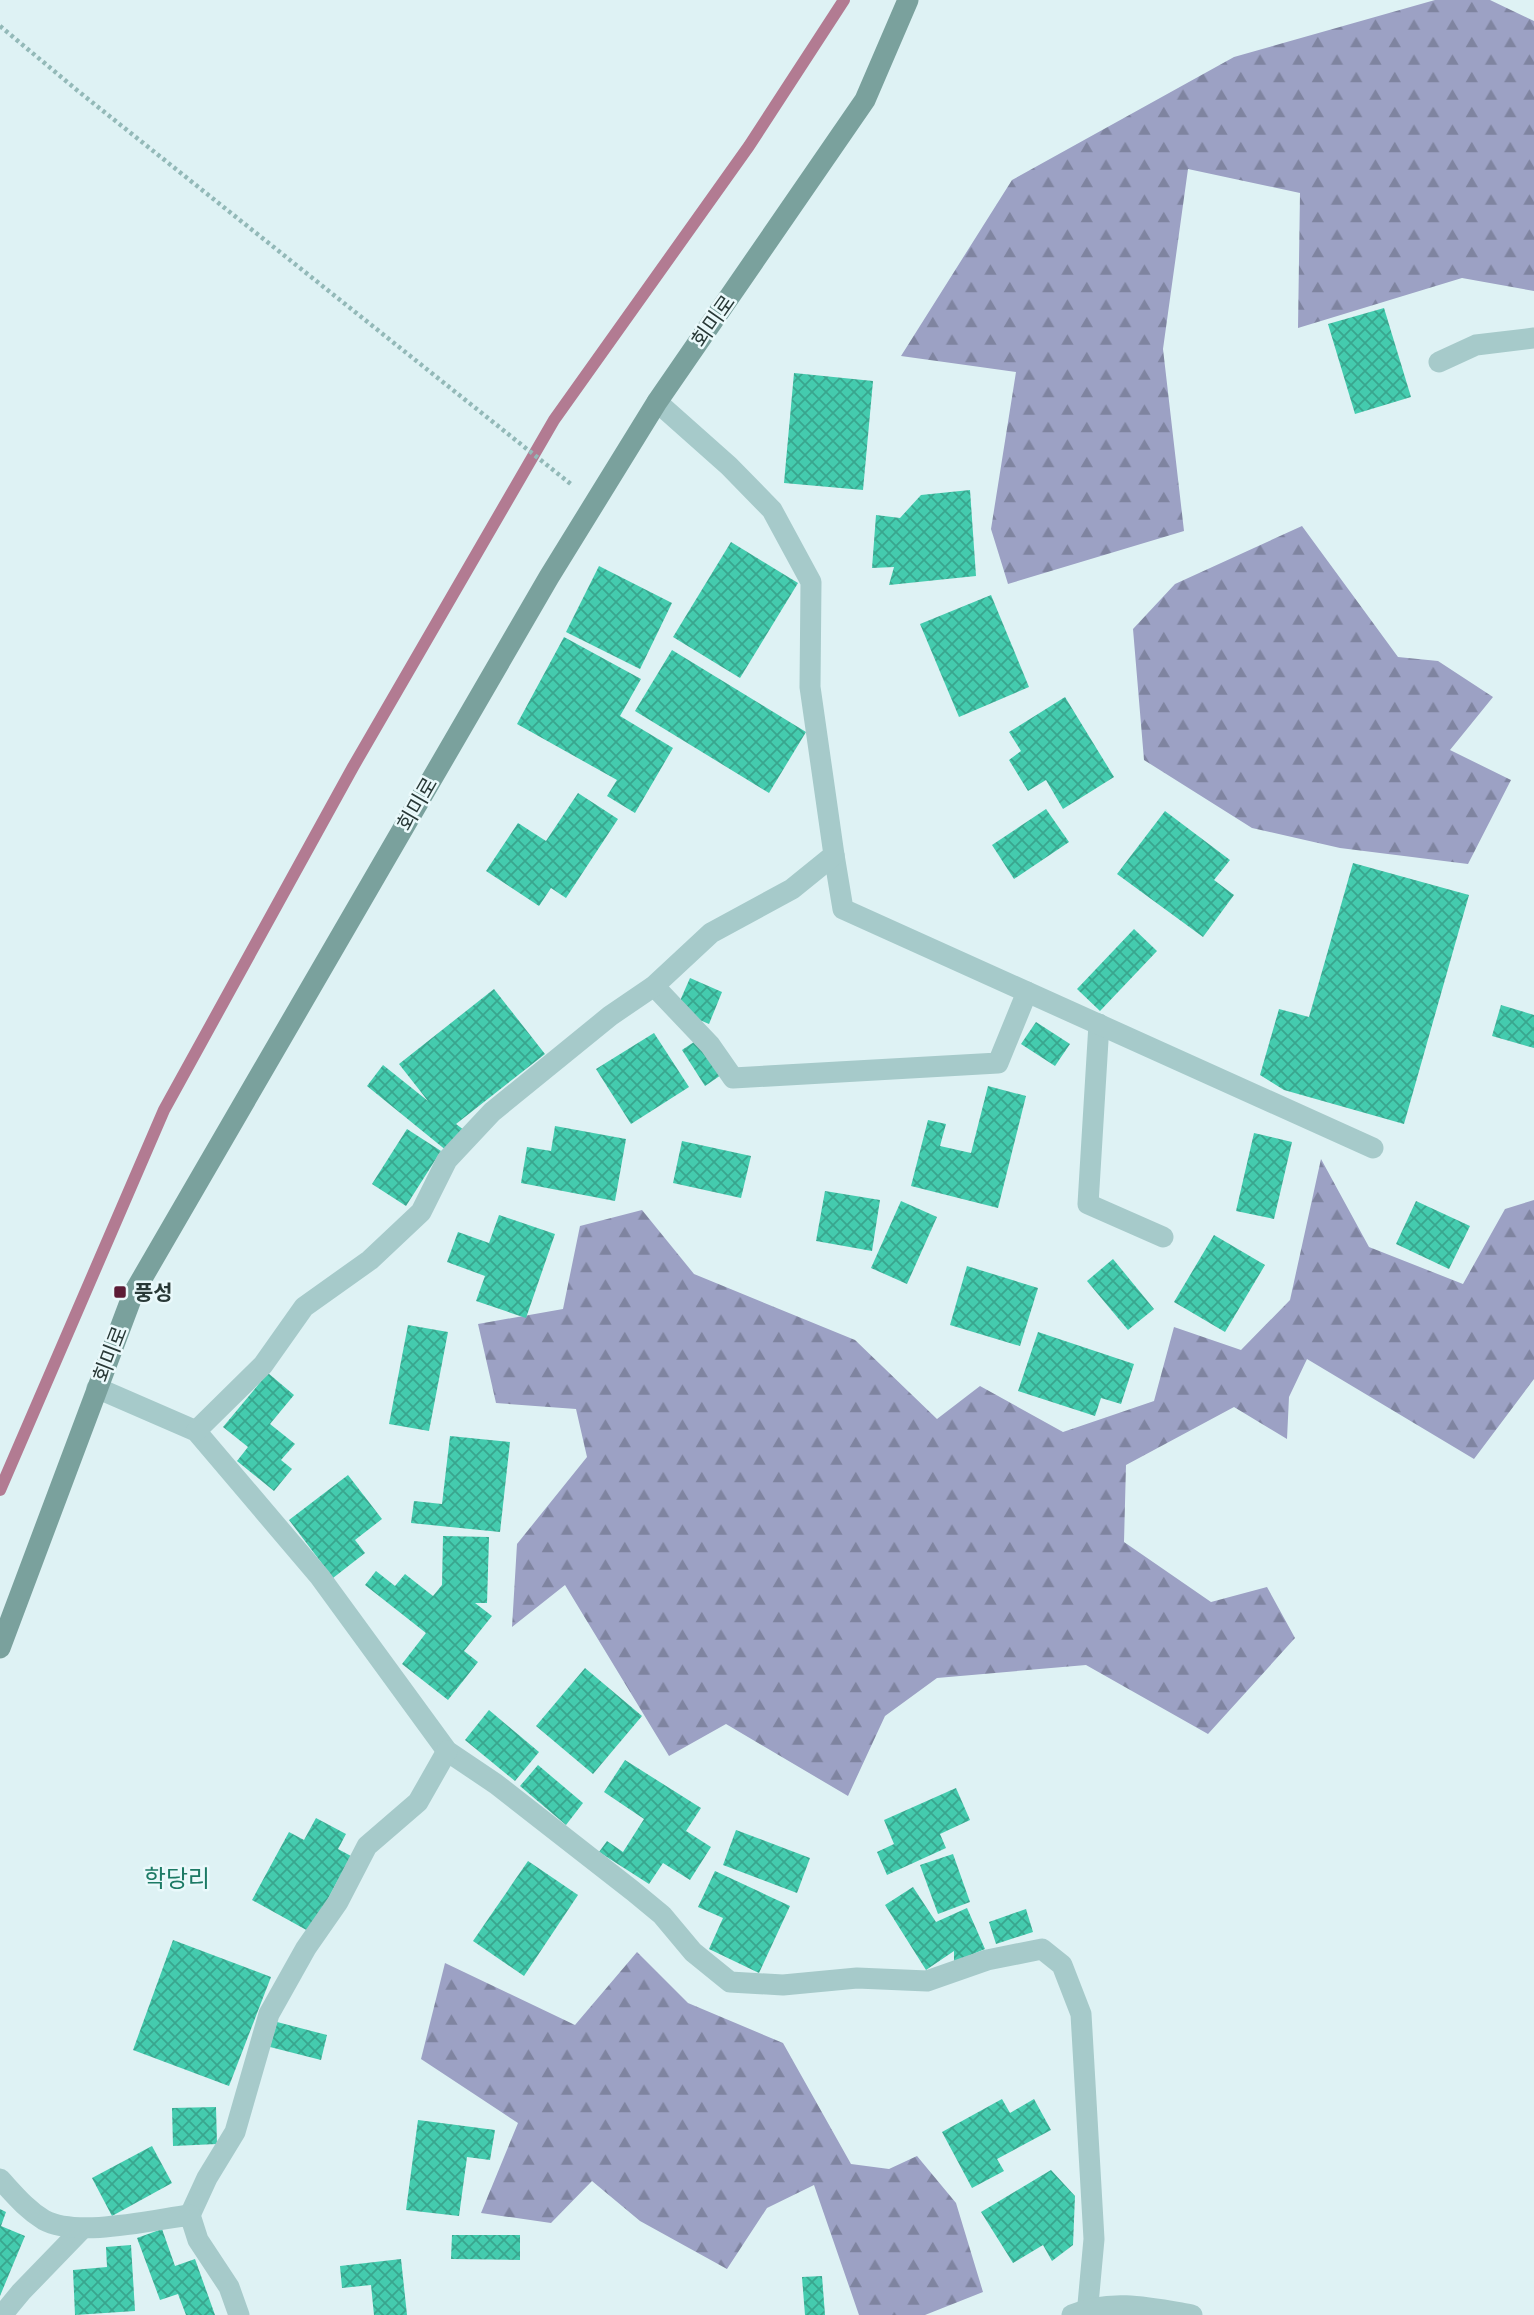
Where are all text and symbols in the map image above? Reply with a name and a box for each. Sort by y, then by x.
street label: 회미로 [685,290,741,352]
street label: 회미로 [391,772,443,836]
place label: 풍성 [134,1279,173,1306]
marker: 풍성 [112,1284,128,1300]
street label: 회미로 [87,1322,133,1386]
district label: 학당리 [144,1863,210,1894]

